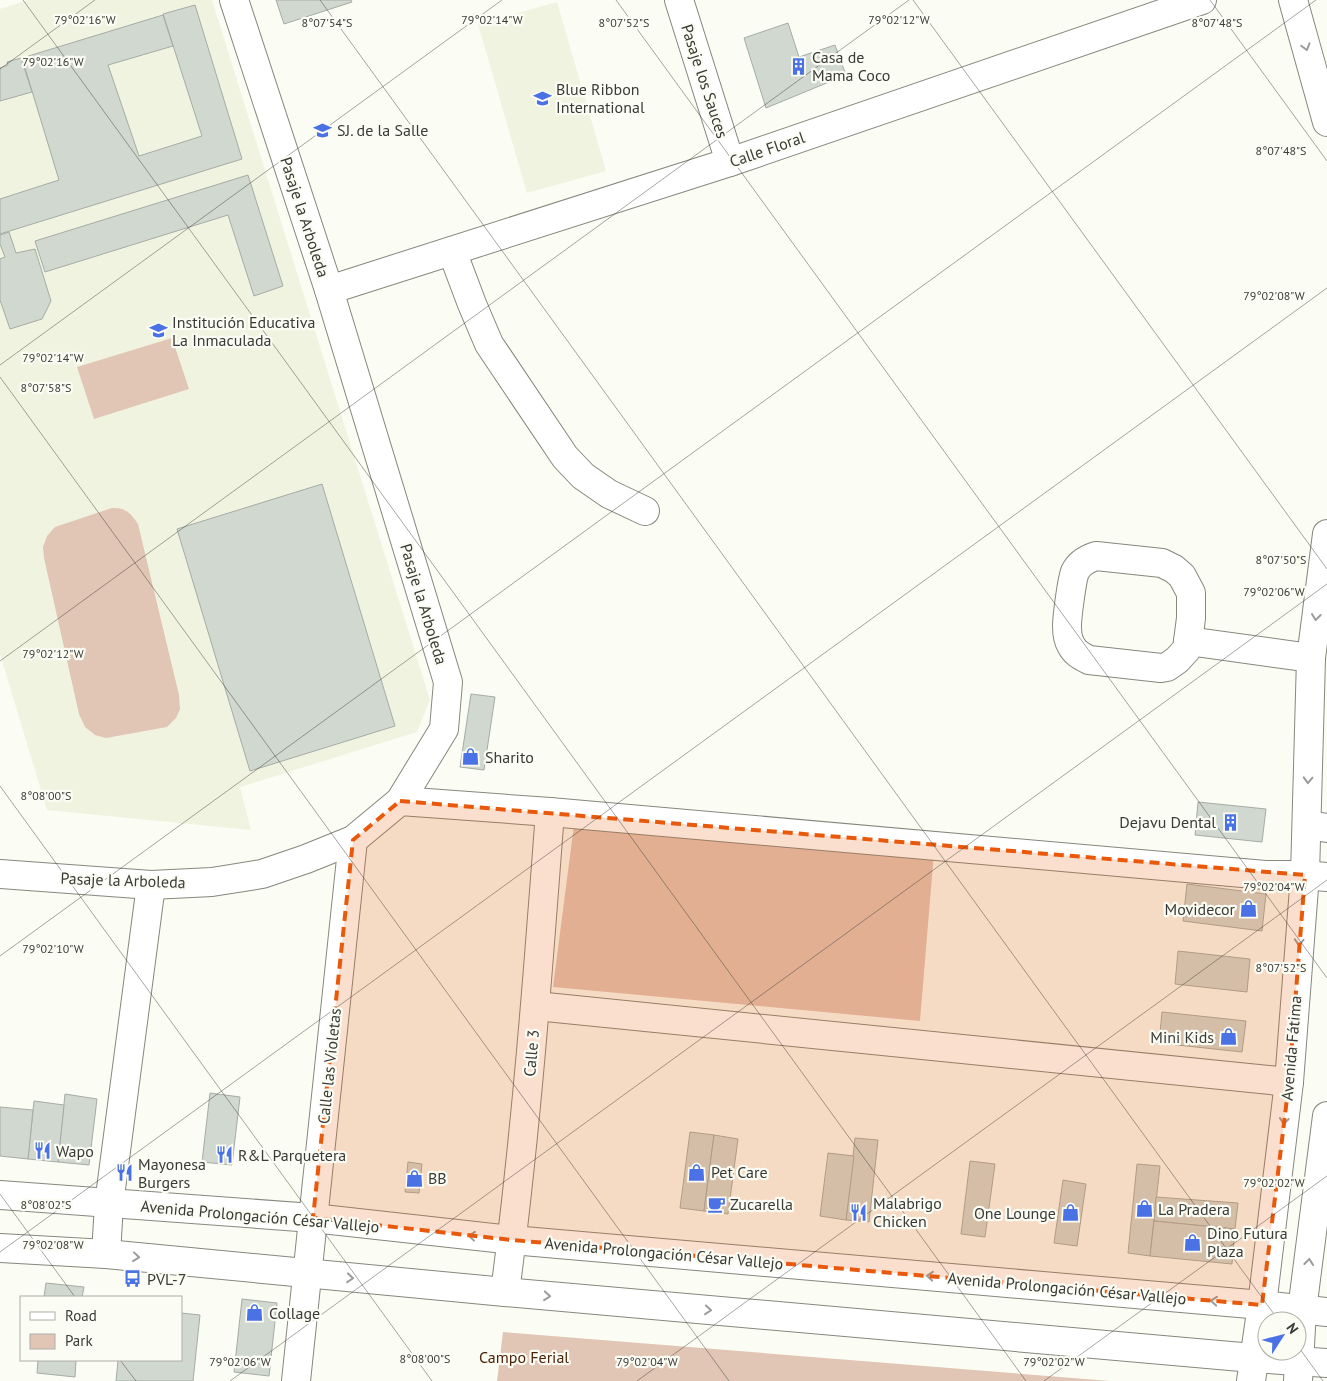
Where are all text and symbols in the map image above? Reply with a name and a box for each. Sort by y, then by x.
text: 79°02'16"W [54,12,116,27]
text: 79°02'14"W [461,12,523,27]
text: 79°02'12"W [868,12,930,27]
text: 8°07'54"S [302,15,352,30]
text: 8°07'52"S [599,15,649,30]
text: 8°07'48"S [1192,15,1242,30]
street label: Pasaje los Sauces [677,21,733,141]
one-way arrow [1300,43,1311,51]
place label: Casa de Mama Coco [812,47,890,85]
text: 79°02'16"W [22,54,84,69]
building icon: Casa de Mama Coco [788,56,808,76]
place label: Blue Ribbon International [556,79,645,117]
school or university icon: Blue Ribbon International [532,88,552,108]
school or university icon: SJ. de la Salle [313,120,333,140]
place label: SJ. de la Salle [337,120,428,140]
street label: Calle Floral [727,127,807,171]
text: 8°07'48"S [1256,143,1306,158]
street label: Pasaje la Arboleda [276,154,334,280]
text: 79°02'08"W [1243,288,1305,303]
place label: Institución Educativa La Inmaculada [172,312,315,350]
school or university icon: Institución Educativa La Inmaculada [148,321,168,341]
text: 79°02'14"W [22,350,84,365]
text: 8°07'58"S [21,380,71,395]
street label: Pasaje la Arboleda [396,541,452,667]
text: 8°07'50"S [1256,552,1306,567]
text: 79°02'06"W [1243,584,1305,599]
one-way arrow [1312,613,1322,622]
text: 79°02'12"W [22,646,84,661]
shop icon: Sharito [461,747,481,767]
place label: Sharito [485,747,534,767]
one-way arrow [1303,776,1313,784]
text: 8°08'00"S [21,788,71,803]
place label: Dejavu Dental [1119,812,1216,832]
building icon: Dejavu Dental [1220,812,1240,832]
street label: Pasaje la Arboleda [60,868,186,892]
text: 79°02'04"W [1243,879,1305,894]
place label: Movidecor [1165,899,1236,919]
shop icon: Movidecor [1239,899,1259,919]
one-way arrow [1294,938,1305,946]
text: 79°02'10"W [22,941,84,956]
text: 8°07'52"S [1256,960,1306,975]
street label: Avenida Fátima [1276,995,1306,1101]
street label: Calle las Violetas [313,1007,345,1125]
place label: Mini Kids [1150,1027,1214,1047]
shop icon: Mini Kids [1218,1027,1238,1047]
street label: Calle 3 [519,1029,543,1077]
one-way arrow [1279,1117,1290,1125]
restaurant icon: Wapo [32,1141,52,1161]
place label: Wapo [56,1141,94,1161]
restaurant icon: R&L Parquetera [214,1145,234,1165]
place label: R&L Parquetera [238,1145,346,1165]
place label: Mayonesa Burgers [138,1154,206,1192]
shop icon: Pet Care [687,1162,707,1182]
place label: Pet Care [711,1162,768,1182]
restaurant icon: Mayonesa Burgers [114,1163,134,1183]
shop icon: BB [404,1168,424,1188]
place label: BB [428,1168,447,1188]
text: 79°02'02"W [1243,1175,1305,1190]
place label: Malabrigo Chicken [873,1193,942,1231]
cafe icon: Zucarella [706,1194,726,1214]
place label: Zucarella [730,1194,793,1214]
street label: Avenida Prolongación César Vallejo [140,1196,380,1236]
text: 8°08'02"S [21,1197,71,1212]
shop icon: La Pradera [1134,1199,1154,1219]
place label: La Pradera [1158,1199,1230,1219]
restaurant icon: Malabrigo Chicken [849,1202,869,1222]
place label: One Lounge [974,1203,1056,1223]
shop icon: One Lounge [1060,1203,1080,1223]
place label: Dino Futura Plaza [1207,1223,1288,1261]
one-way arrow [467,1231,475,1242]
shop icon: Dino Futura Plaza [1183,1232,1203,1252]
street label: Avenida Prolongación César Vallejo [544,1233,784,1273]
text: 79°02'08"W [22,1237,84,1252]
one-way arrow [132,1251,140,1262]
one-way arrow [1303,1258,1314,1266]
street label: Avenida Prolongación César Vallejo [947,1268,1187,1308]
bus stop icon: PVL-7 [123,1269,143,1289]
place label: PVL-7 [147,1269,187,1289]
one-way arrow [925,1271,933,1282]
one-way arrow [346,1272,354,1283]
one-way arrow [543,1290,551,1301]
legend [20,1296,182,1361]
one-way arrow [1209,1296,1217,1307]
shop icon: Collage [245,1303,265,1323]
place label: Collage [269,1303,320,1323]
one-way arrow [705,1305,713,1316]
text: Road [65,1306,97,1325]
north arrow [1257,1311,1307,1361]
text: N [1283,1319,1303,1337]
text: Park [65,1331,93,1350]
park label: Campo Ferial [479,1347,569,1367]
text: 8°08'00"S [400,1351,450,1366]
text: 79°02'06"W [209,1354,271,1369]
text: 79°02'04"W [616,1354,678,1369]
text: 79°02'02"W [1023,1354,1085,1369]

